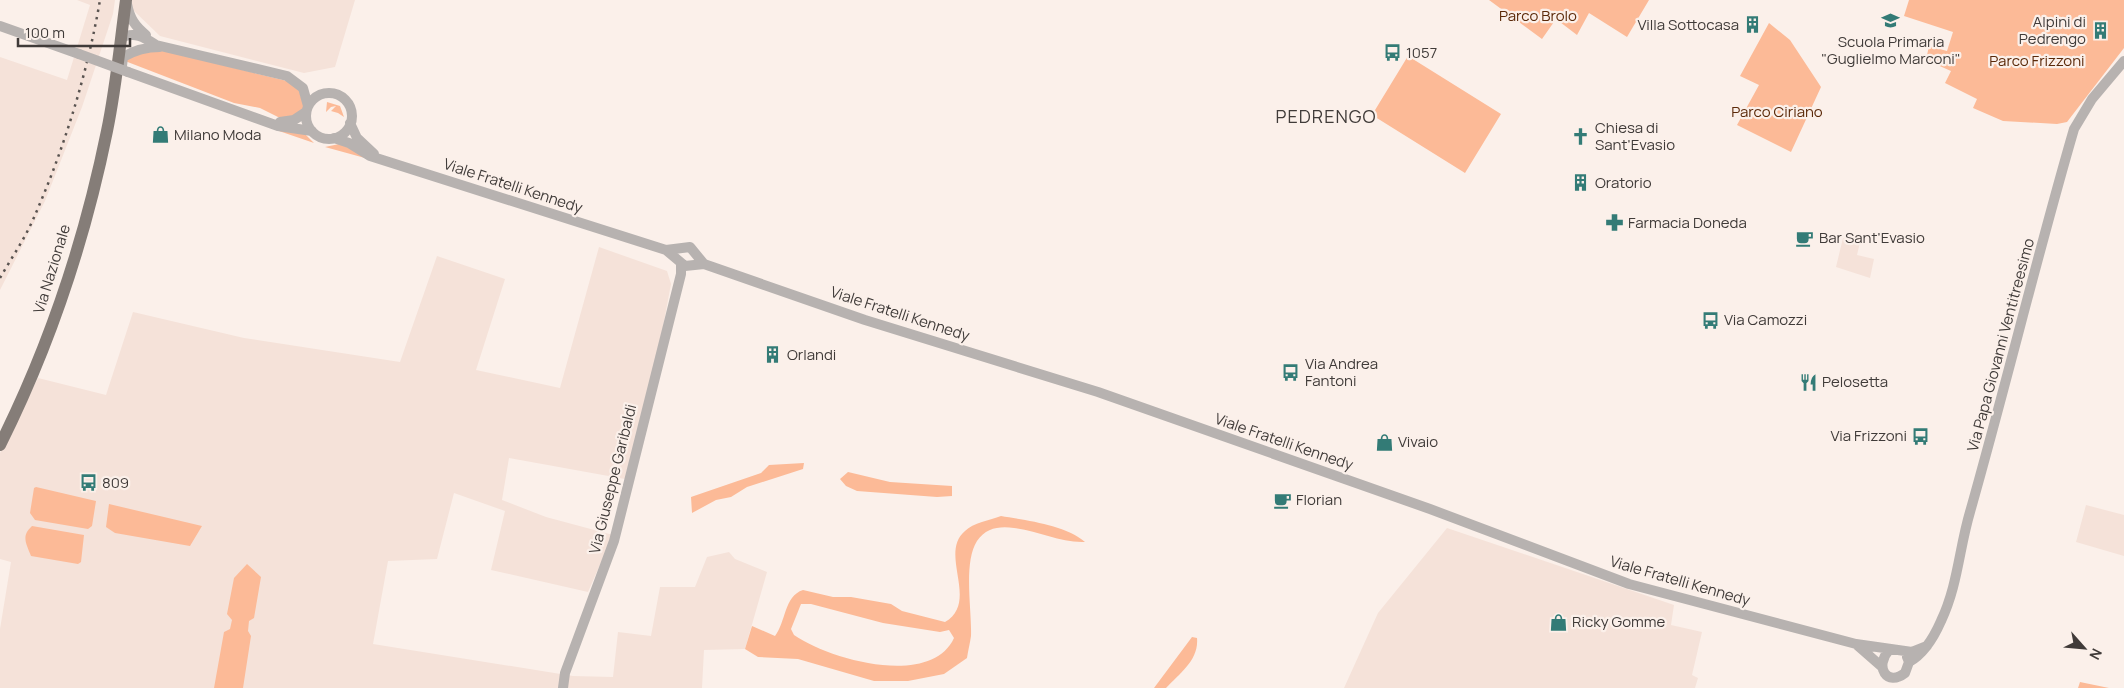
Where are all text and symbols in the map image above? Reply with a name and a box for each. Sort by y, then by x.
park label: Parco Brolo [1499,5,1577,26]
school or university icon: Scuola Primaria "Guglielmo Marconi" [1881,11,1901,31]
place label: Alpini di Pedrengo [2019,11,2086,49]
place label: Villa Sottocasa [1638,14,1739,35]
scale bar [18,15,130,47]
building icon: Villa Sottocasa [1743,15,1763,35]
building icon: Alpini di Pedrengo [2090,21,2110,41]
text: 100 m [25,22,65,43]
place label: Scuola Primaria "Guglielmo Marconi" [1821,31,1961,69]
place label: 1057 [1406,42,1437,63]
bus stop icon: 1057 [1382,43,1402,63]
park label: Parco Frizzoni [1989,50,2085,71]
park label: Parco Ciriano [1731,101,1823,122]
district label: PEDRENGO [1276,104,1376,128]
place label: Chiesa di Sant'Evasio [1595,117,1675,155]
place label: Milano Moda [174,124,261,145]
shop icon: Milano Moda [150,125,170,145]
church icon: Chiesa di Sant'Evasio [1571,127,1591,147]
street label: Viale Fratelli Kennedy [441,153,585,218]
place label: Oratorio [1595,172,1652,193]
building icon: Oratorio [1571,173,1591,193]
place label: Farmacia Doneda [1628,212,1747,233]
pharmacy icon: Farmacia Doneda [1604,213,1624,233]
street label: Via Nazionale [28,222,75,316]
place label: Bar Sant'Evasio [1819,227,1925,248]
cafe icon: Bar Sant'Evasio [1795,228,1815,248]
street label: Via Papa Giovanni Ventitreesimo [1962,236,2039,454]
street label: Viale Fratelli Kennedy [828,281,972,346]
place label: Via Camozzi [1724,309,1807,330]
bus stop icon: Via Camozzi [1700,310,1720,330]
place label: Orlandi [787,344,836,365]
building icon: Orlandi [763,345,783,365]
place label: Via Andrea Fantoni [1305,353,1378,391]
bus stop icon: Via Andrea Fantoni [1281,363,1301,383]
place label: Pelosetta [1822,371,1888,392]
restaurant icon: Pelosetta [1798,372,1818,392]
street label: Via Giuseppe Garibaldi [584,402,641,556]
street label: Viale Fratelli Kennedy [1212,408,1356,475]
place label: Via Frizzoni [1830,425,1907,446]
bus stop icon: Via Frizzoni [1911,426,1931,446]
place label: Vivaio [1398,431,1438,452]
shop icon: Vivaio [1374,432,1394,452]
place label: 809 [102,472,129,493]
bus stop icon: 809 [78,473,98,493]
place label: Florian [1296,489,1342,510]
cafe icon: Florian [1272,490,1292,510]
street label: Viale Fratelli Kennedy [1608,550,1753,611]
place label: Ricky Gomme [1572,611,1665,632]
shop icon: Ricky Gomme [1548,612,1568,632]
north arrow [2059,623,2109,673]
text: N [2085,645,2107,663]

